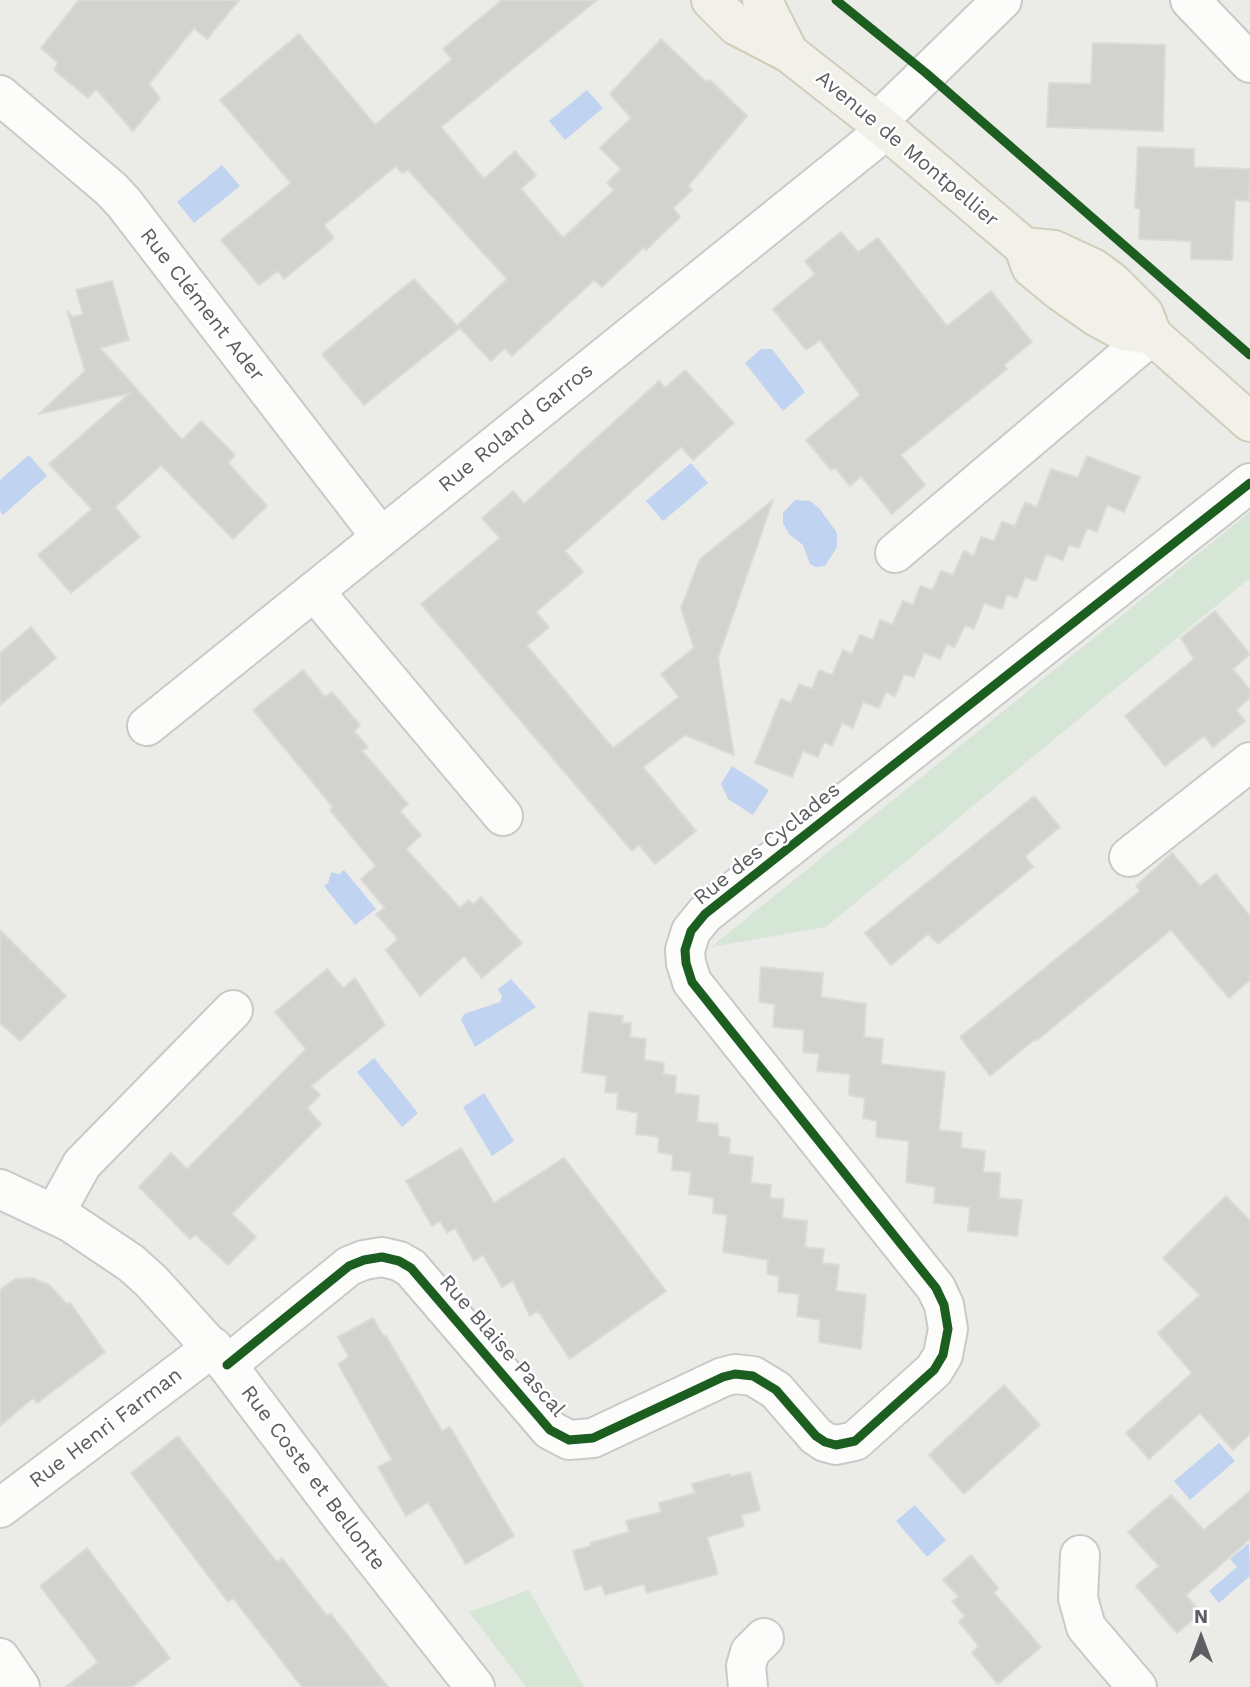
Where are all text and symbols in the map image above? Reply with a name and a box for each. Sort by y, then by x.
street label: Avenue de Montpellier [811,65,1003,233]
street label: Rue Clément Ader [134,223,270,387]
street label: Rue Roland Garros [434,358,598,498]
street label: Rue des Cyclades [689,777,845,911]
street label: Rue Blaise Pascal [434,1270,570,1422]
street label: Rue Henri Farman [25,1362,187,1494]
street label: Rue Coste et Bellonte [235,1381,391,1575]
north arrow [1166,1603,1236,1673]
text: N [1194,1605,1208,1628]

